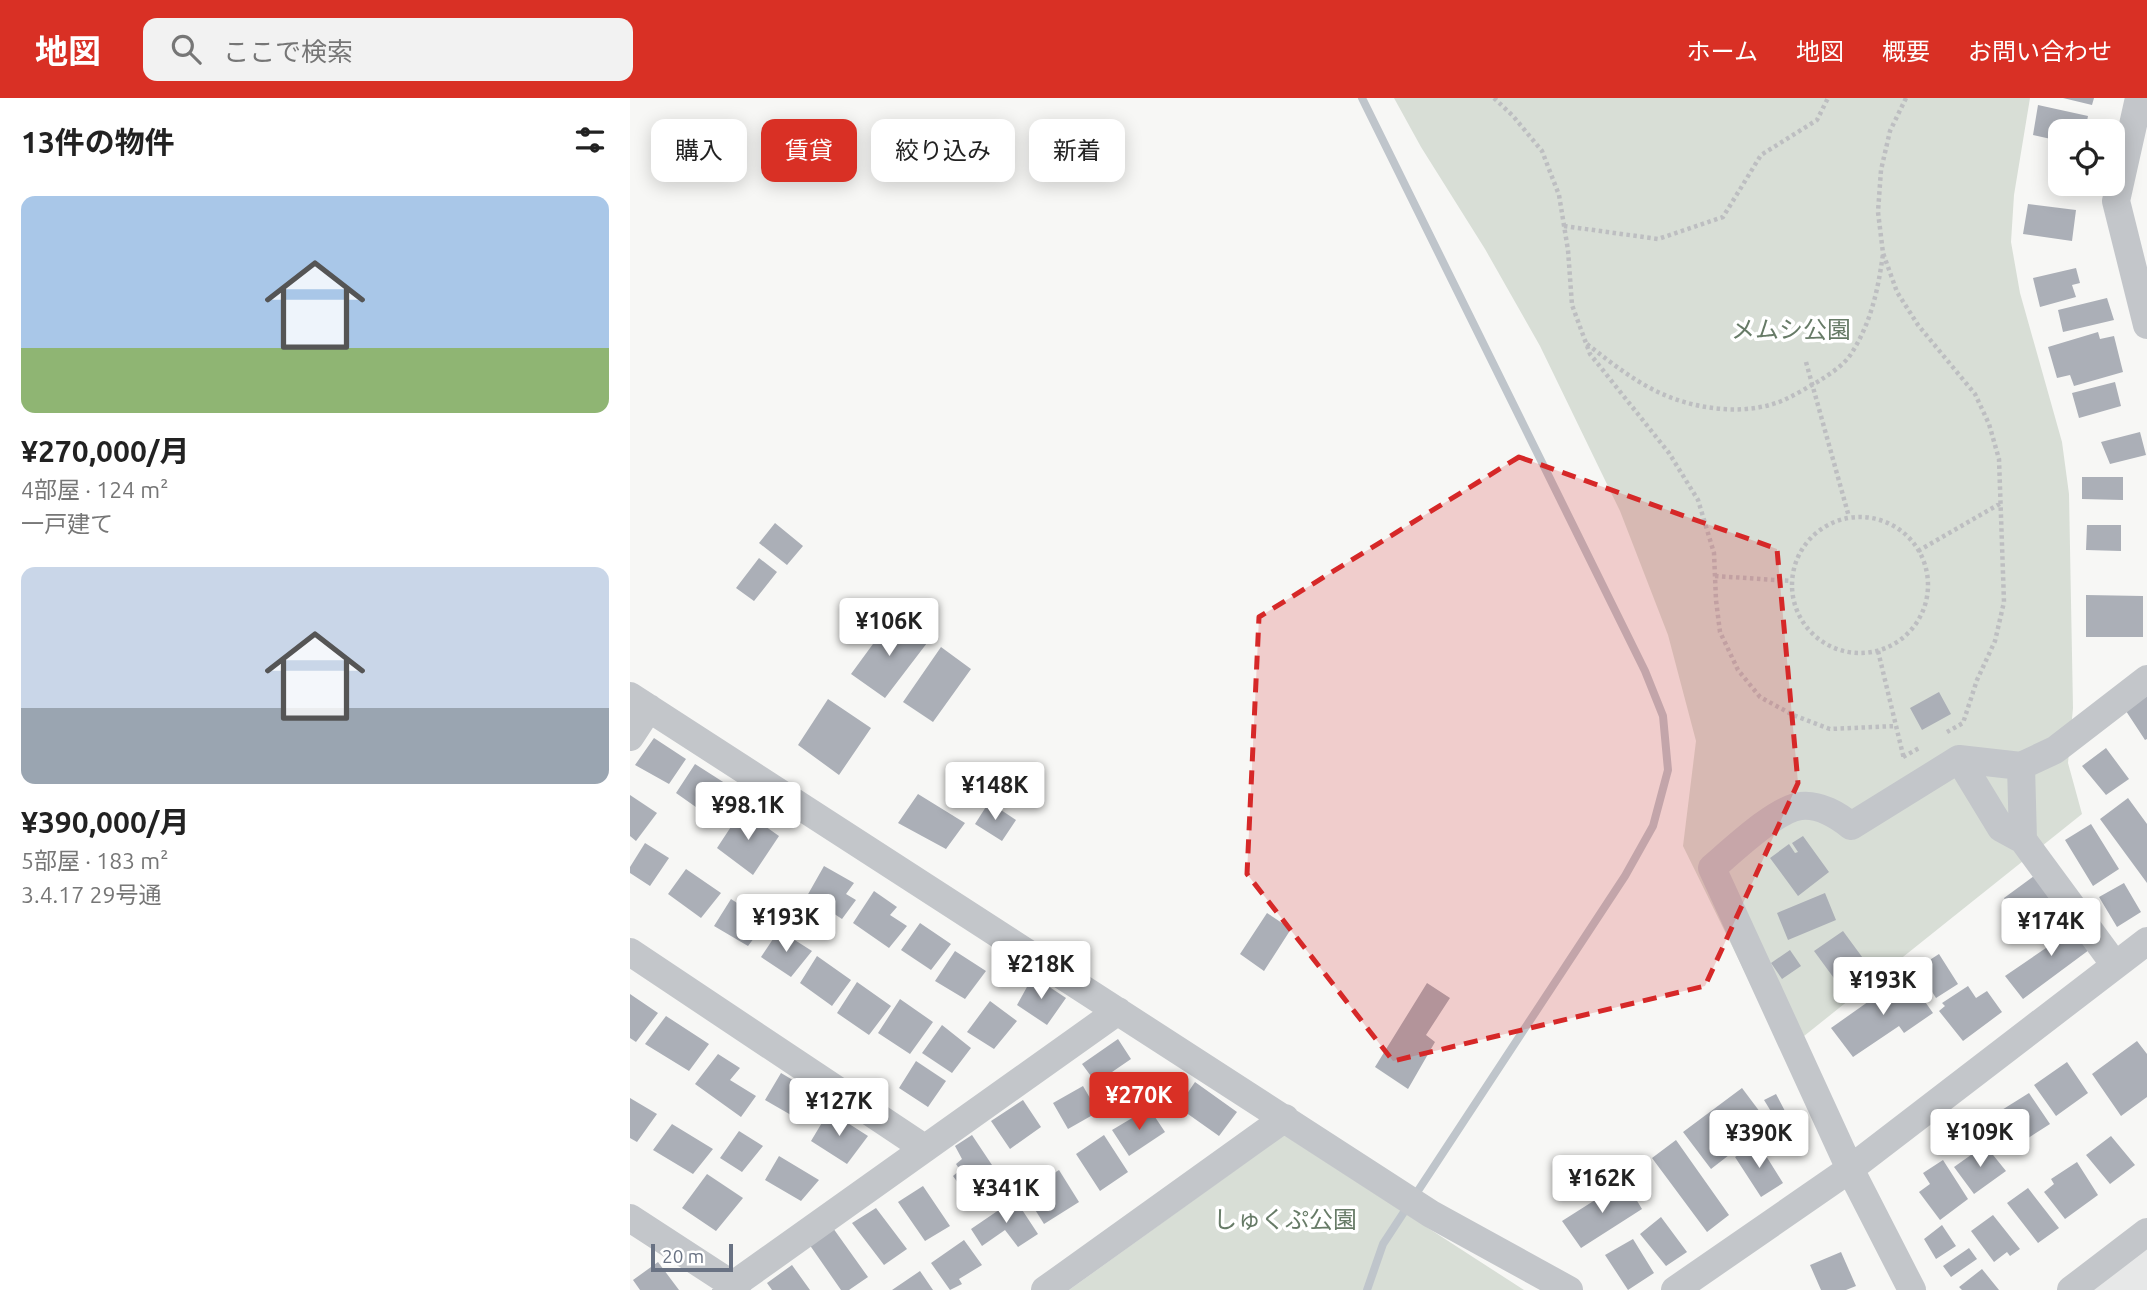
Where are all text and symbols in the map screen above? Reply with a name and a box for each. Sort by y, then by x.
search box [143,18,633,81]
icon: search [167,30,205,68]
text: 地図 [35,32,101,69]
text: ここで検索 [223,37,353,66]
text: ホーム [1687,38,1758,65]
text: 地図 [1796,38,1844,65]
text: 概要 [1882,38,1930,65]
text: お問い合わせ [1968,38,2112,65]
chip: 購入 [651,119,747,182]
chip: 賃貸 [761,119,857,182]
chip: 絞り込み [871,119,1015,182]
chip: 新着 [1029,119,1125,182]
map controls [2048,119,2125,196]
button: locate [2048,119,2125,196]
icon: filters [571,121,609,159]
text: 13件の物件 [21,125,175,159]
icon: home [252,242,378,368]
park label: メムシ公園 [1731,316,1851,343]
text: ¥270,000/月 [21,434,189,468]
text: 4部屋 · 124 m² [21,477,168,502]
text: 一戸建て [21,511,113,536]
pin: ¥106K [840,598,938,658]
text: ¥106K [855,608,923,633]
icon: home [252,613,378,739]
pin: ¥148K [946,762,1044,822]
text: ¥148K [961,772,1029,797]
pin: ¥98.1K [691,782,805,842]
text: ¥98.1K [712,792,784,817]
text: ¥390,000/月 [21,805,189,839]
text: 5部屋 · 183 m² [21,848,168,873]
text: 3.4.17 29号通 [21,882,161,907]
pin: ¥193K [737,894,835,954]
pin: ¥174K [2002,898,2100,958]
text: ¥193K [752,904,820,929]
text: ¥174K [2017,908,2085,933]
pin: ¥218K [992,942,1090,1001]
text: ¥218K [1007,951,1075,976]
pin: ¥193K [1834,958,1932,1017]
text: ¥193K [1849,967,1917,992]
pin: ¥270K [1090,1072,1188,1132]
pin: ¥127K [790,1079,888,1138]
text: ¥270K [1105,1082,1173,1107]
text: ¥127K [805,1088,873,1113]
pin: ¥390K [1710,1110,1808,1170]
pin: ¥109K [1931,1110,2029,1169]
text: ¥109K [1946,1119,2014,1144]
text: ¥390K [1725,1120,1793,1145]
pin: ¥162K [1553,1156,1651,1215]
text: ¥162K [1568,1165,1636,1190]
pin: ¥341K [957,1166,1055,1225]
text: ¥341K [972,1175,1040,1200]
park label: しゅくぷ公園 [1213,1206,1357,1233]
scale bar [651,1241,733,1273]
text: 20 m [662,1245,704,1267]

